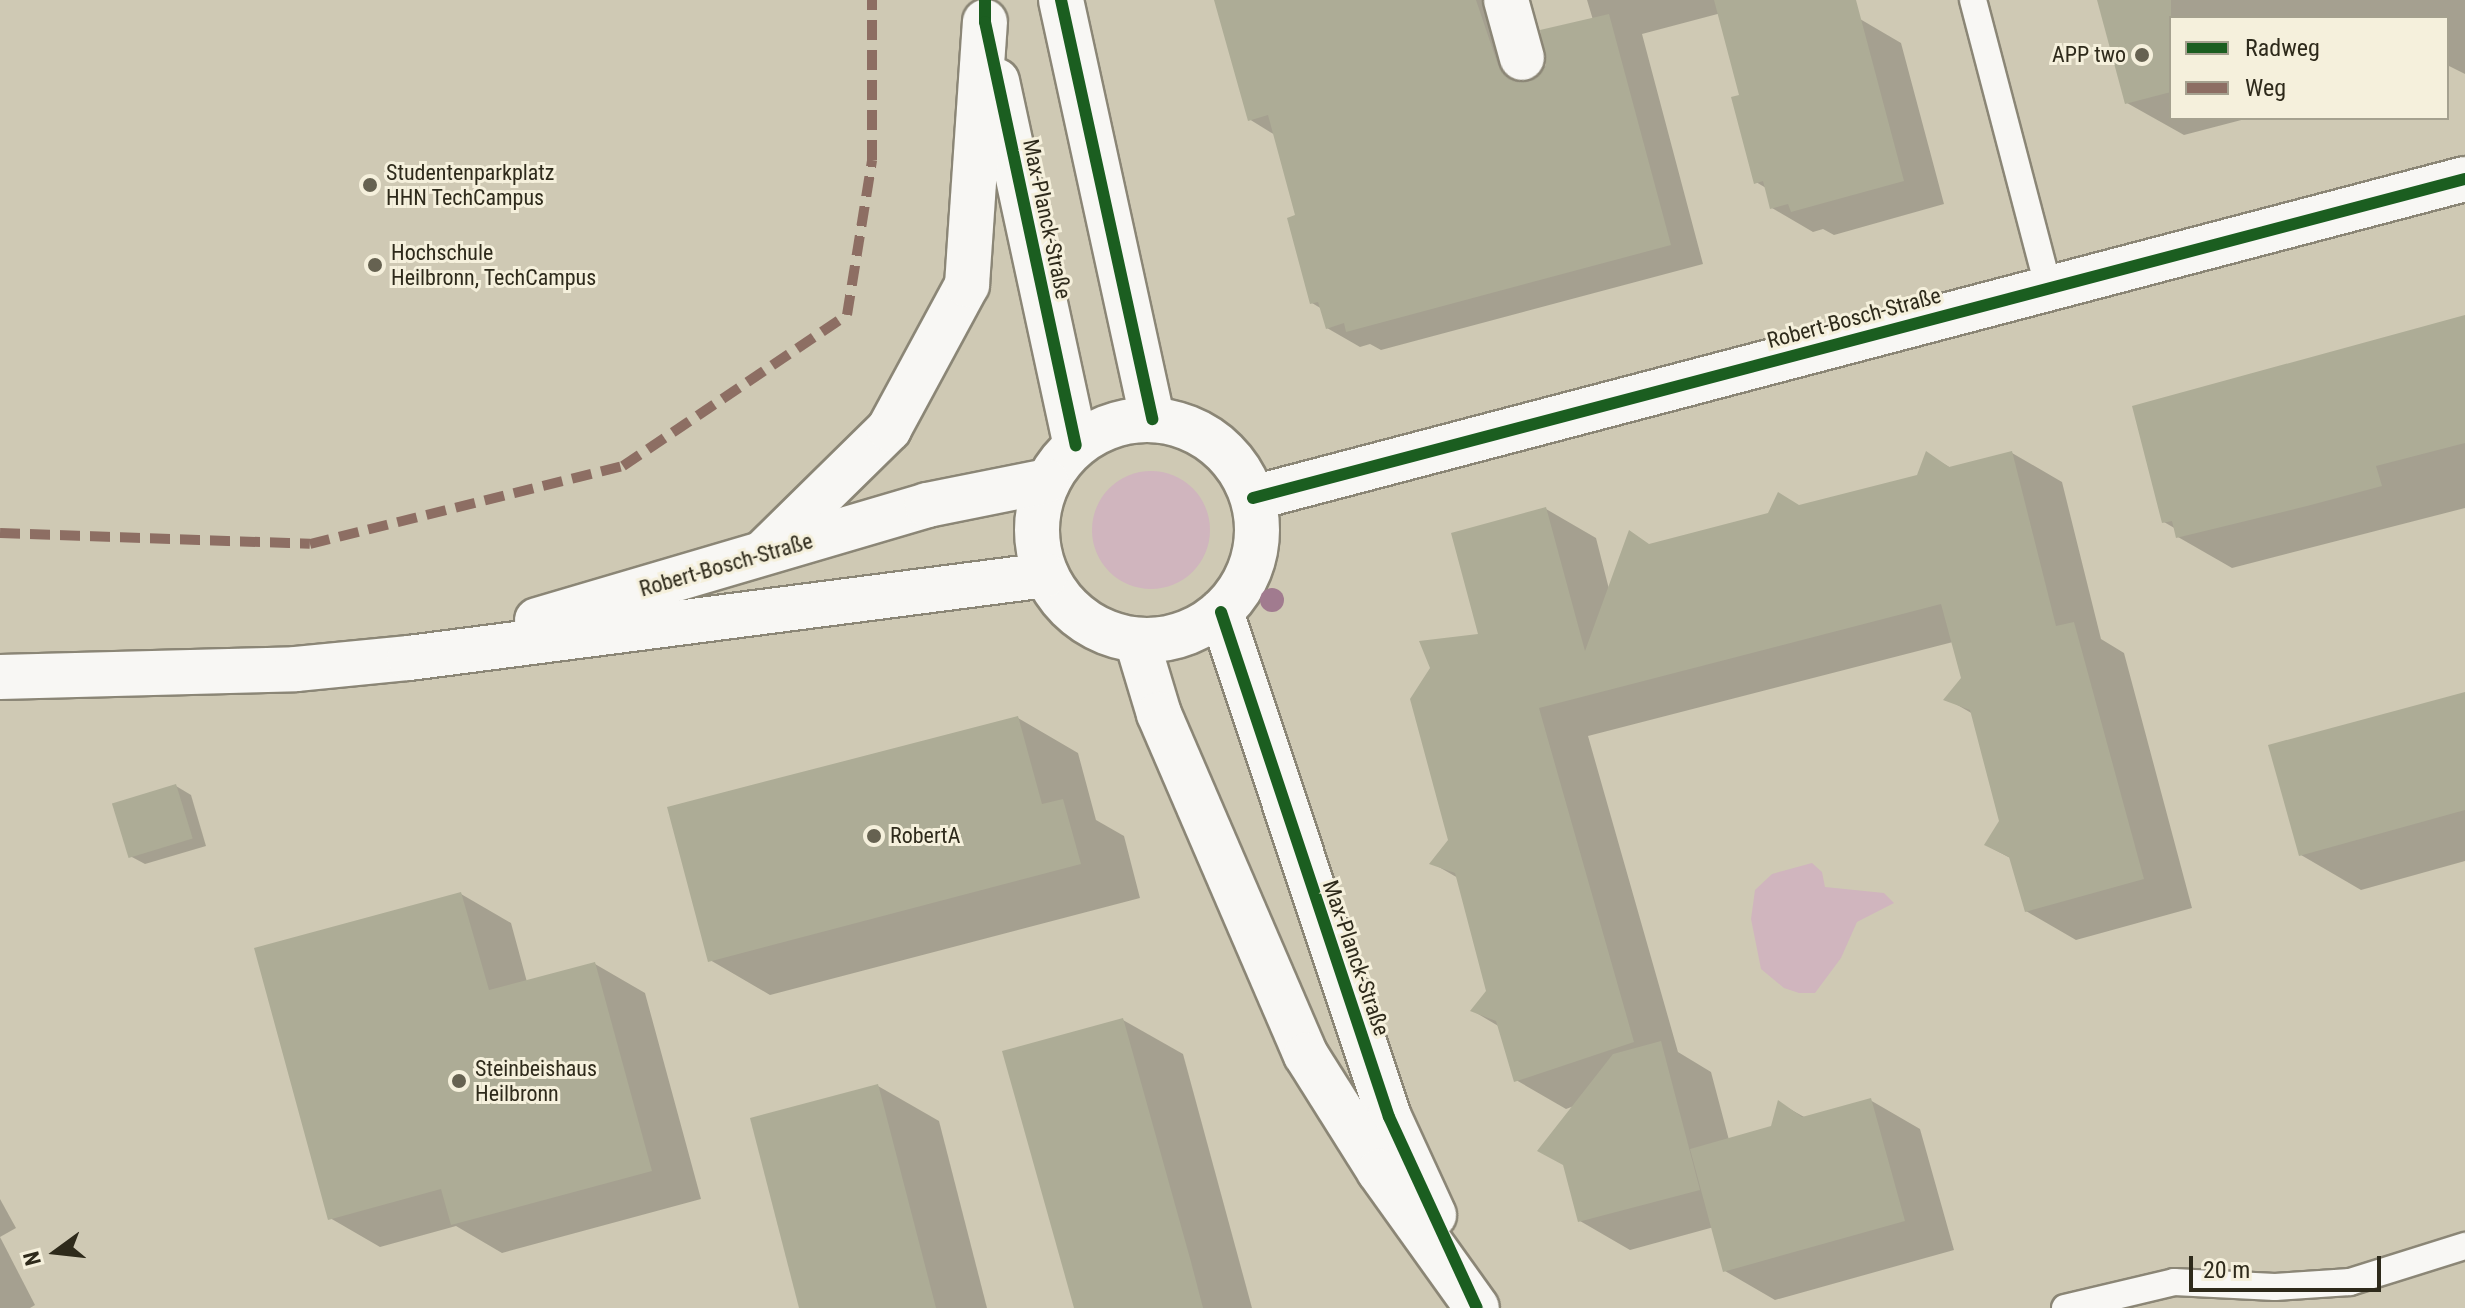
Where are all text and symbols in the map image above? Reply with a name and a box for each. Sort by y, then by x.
legend [2169,16,2449,120]
text: Radweg [2245,34,2320,62]
place label: APP two [2052,42,2126,68]
marker: APP two [2133,46,2151,64]
text: Weg [2245,74,2286,102]
street label: Max-Planck-Straße [1017,137,1077,301]
place label: Studentenparkplatz HHN TechCampus [386,159,555,210]
marker: Studentenparkplatz HHN TechCampus [361,176,379,194]
place label: Hochschule Heilbronn, TechCampus [391,239,597,290]
marker: Hochschule Heilbronn, TechCampus [366,256,384,274]
street label: Robert-Bosch-Straße [1764,282,1944,354]
street label: Robert-Bosch-Straße [636,528,816,602]
place label: RobertA [890,823,960,849]
marker: RobertA [865,827,883,845]
street label: Max-Planck-Straße [1317,877,1395,1039]
place label: Steinbeishaus Heilbronn [475,1055,597,1106]
marker: Steinbeishaus Heilbronn [450,1072,468,1090]
north arrow [16,1212,96,1292]
scale bar [2193,1240,2385,1290]
text: N [19,1249,46,1268]
text: 20 m [2203,1256,2250,1284]

